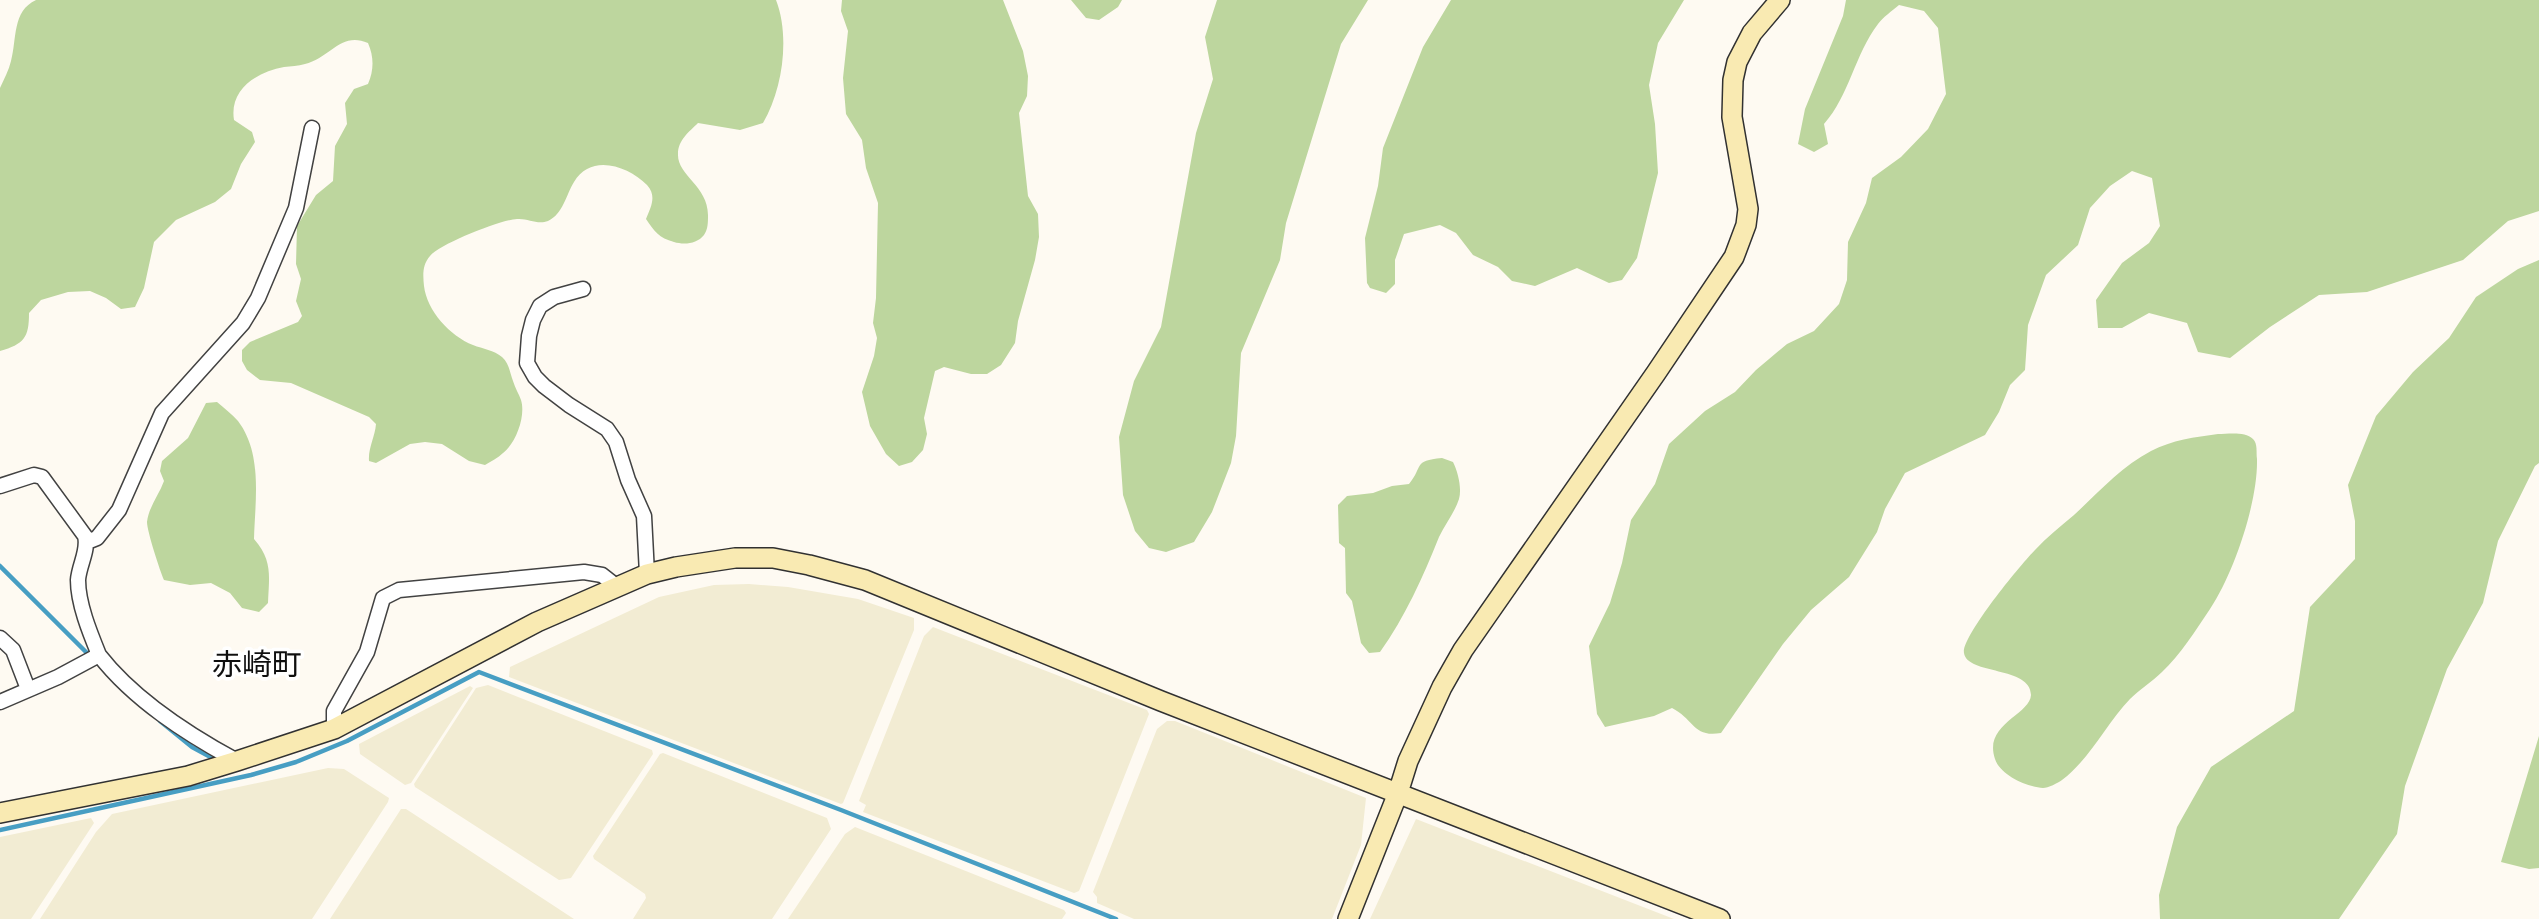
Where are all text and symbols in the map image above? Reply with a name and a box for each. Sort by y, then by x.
district label: 赤崎町 [212,647,302,683]

